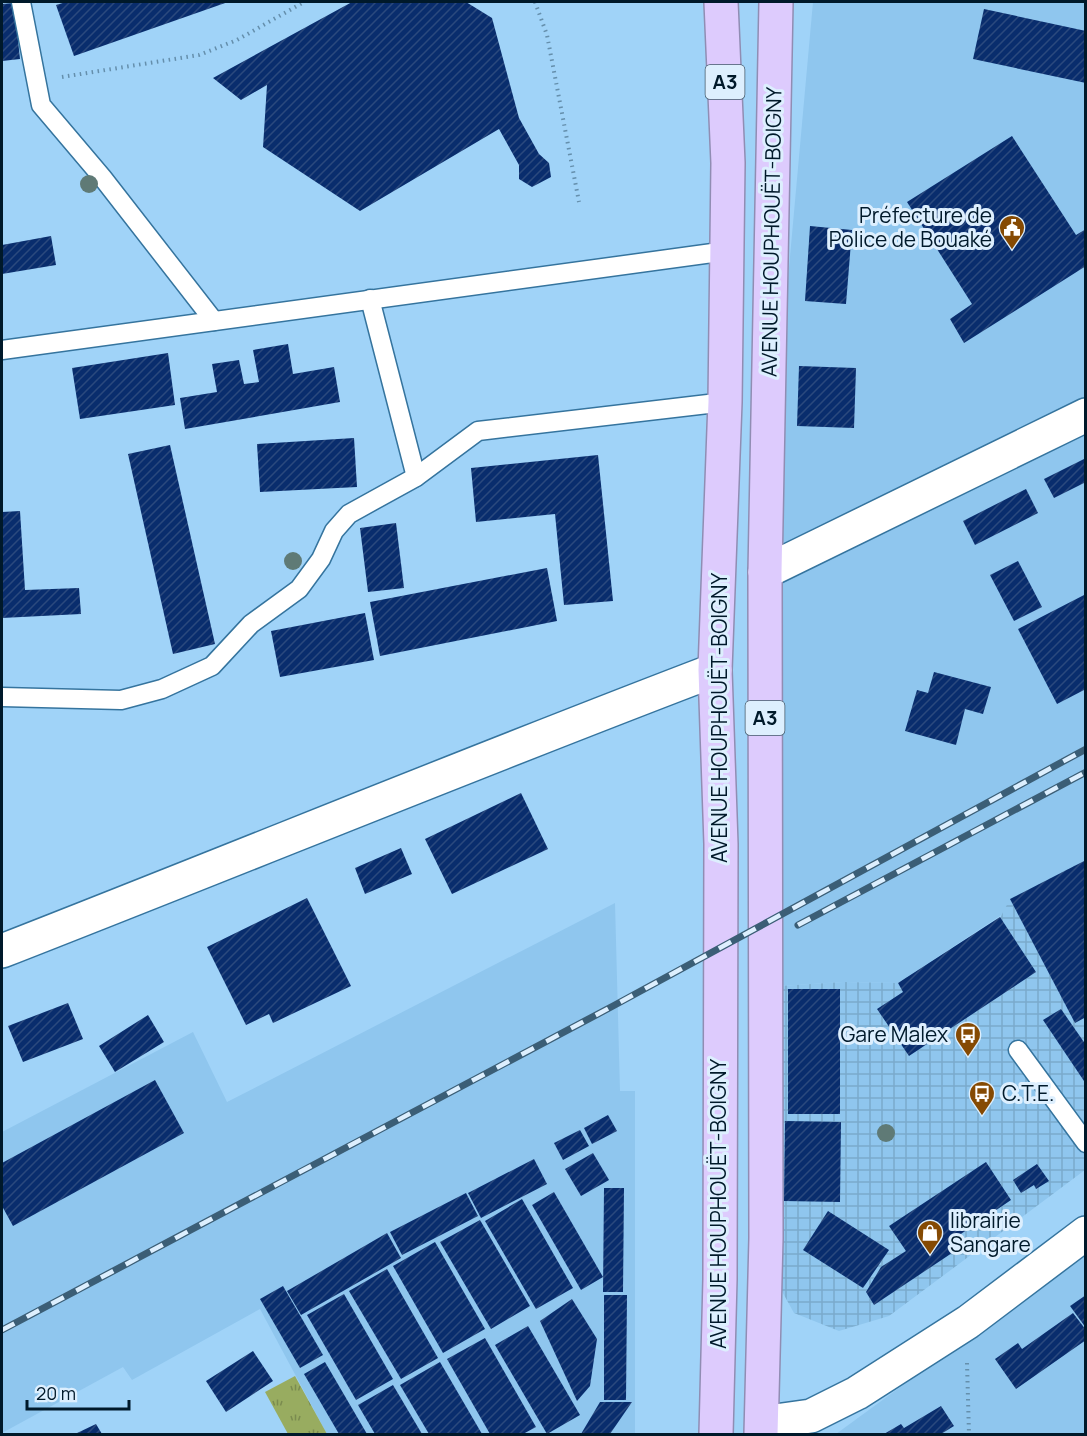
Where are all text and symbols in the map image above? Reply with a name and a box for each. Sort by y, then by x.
road number: A3 [706,65,744,99]
street label: AVENUE HOUPHOUËT-BOIGNY [754,86,788,377]
place label: Préfecture de Police de Bouaké [829,201,992,253]
public building icon: Préfecture de Police de Bouaké [997,213,1027,251]
street label: AVENUE HOUPHOUËT-BOIGNY [705,573,733,863]
road number: A3 [746,701,784,735]
place label: Gare Malex [841,1020,948,1048]
bus stop icon: Gare Malex [953,1020,983,1058]
street label: AVENUE HOUPHOUËT-BOIGNY [704,1059,732,1349]
bus stop icon: C.T.E. [967,1079,997,1117]
place label: C.T.E. [1002,1079,1054,1107]
place label: librairie Sangare [950,1206,1031,1258]
shop icon: librairie Sangare [915,1218,945,1256]
scale bar [27,1373,129,1411]
text: 20 m [36,1381,76,1405]

